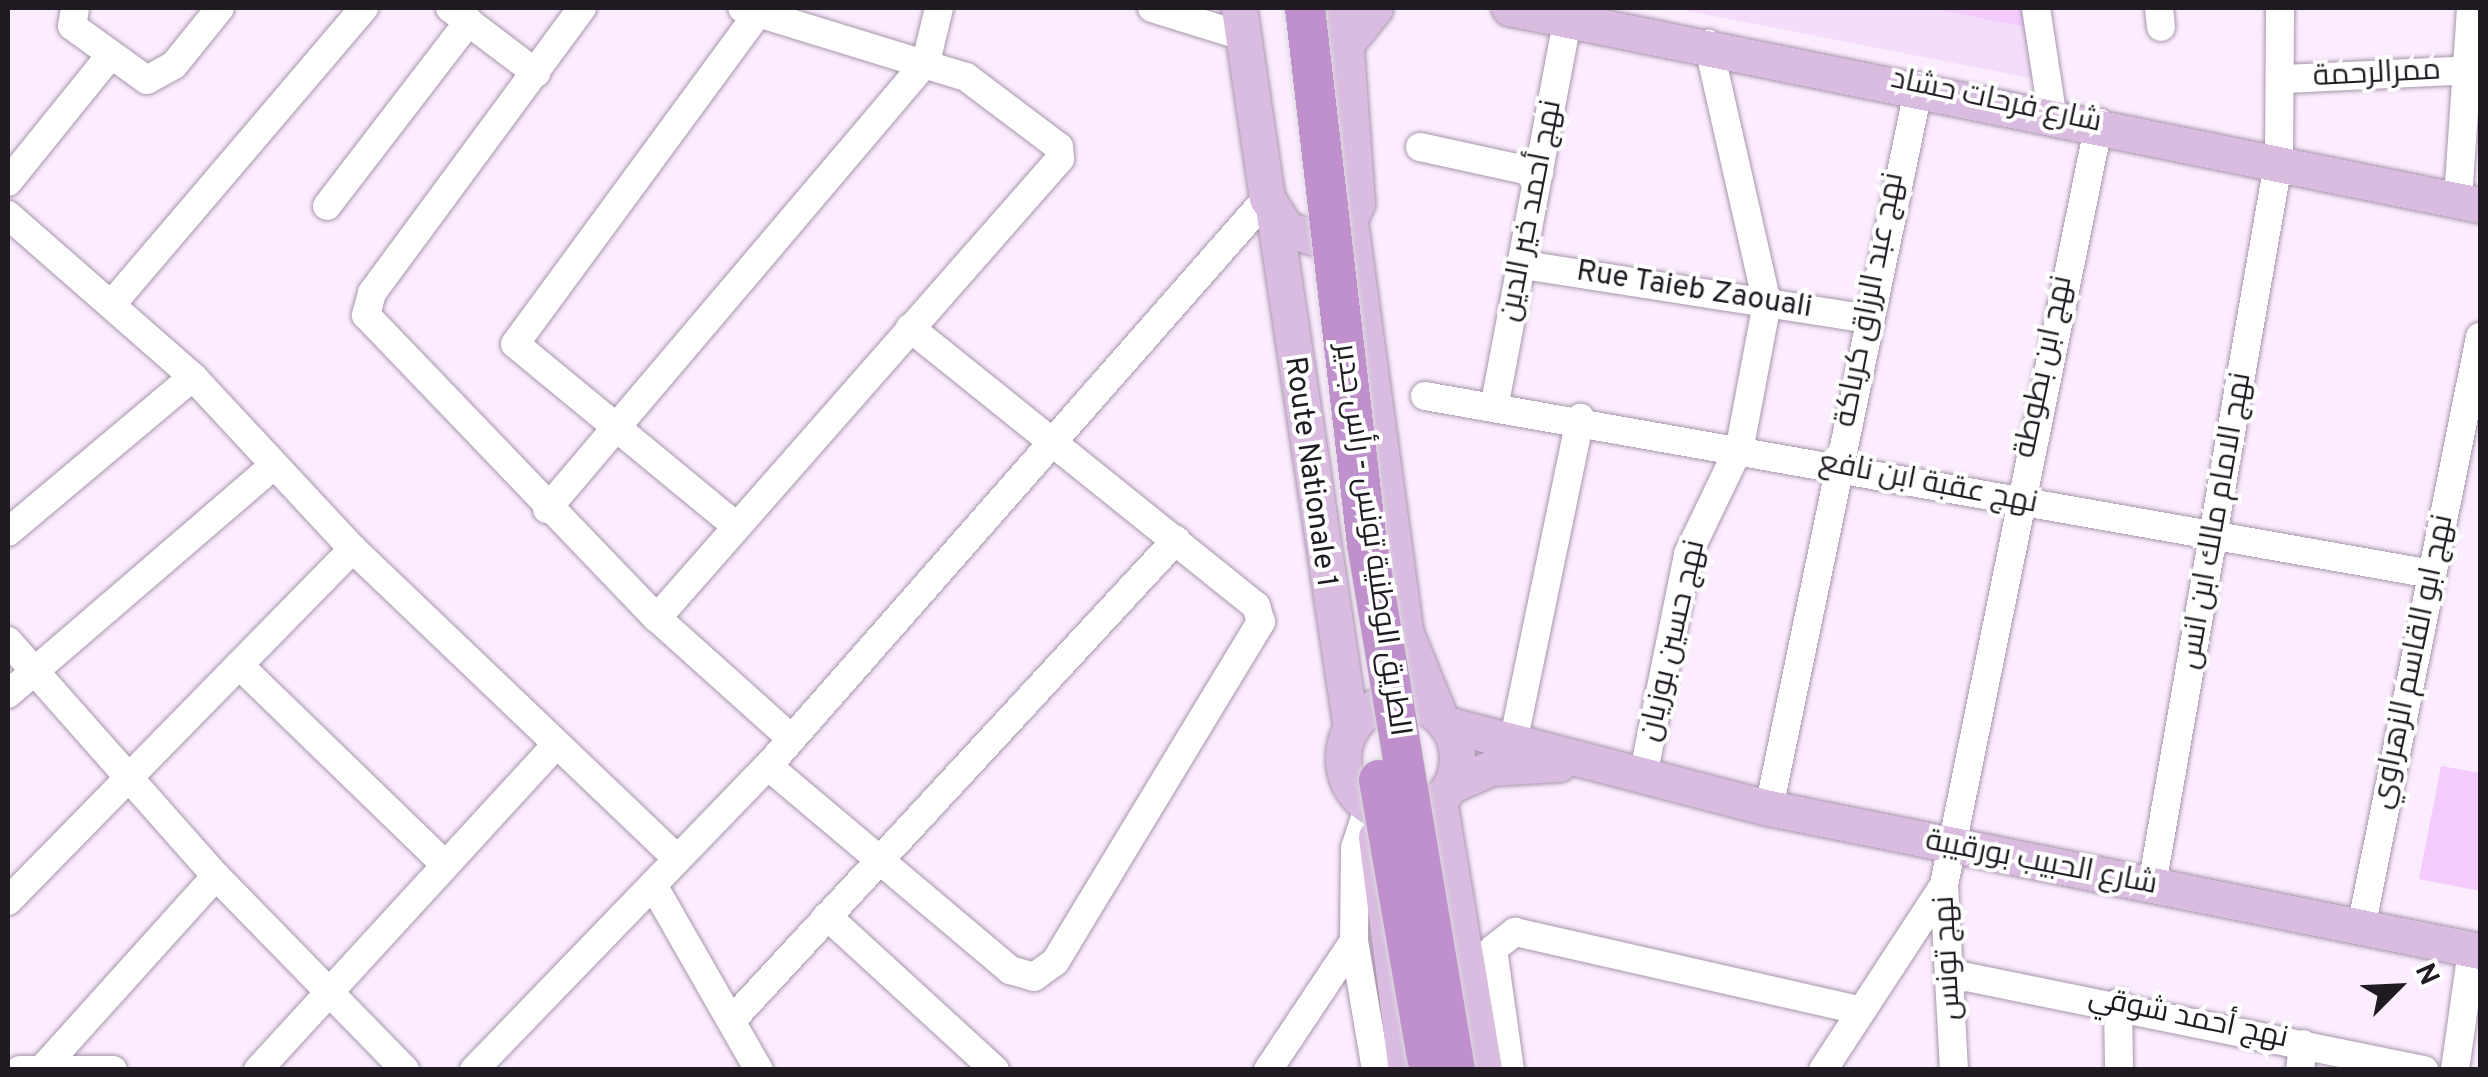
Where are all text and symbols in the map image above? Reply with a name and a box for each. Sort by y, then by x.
street label: ممرالرحمة [2312,54,2442,96]
street label: شارع فرحات حشاد [1887,62,2105,142]
street label: نهج أحمد خير الدين [1493,97,1571,325]
street label: نهج عبد الرزاق كرباكة [1829,170,1913,430]
street label: Rue Taieb Zaouali [1573,255,1815,327]
street label: نهج ابن بطوطة [2008,273,2082,461]
street label: الطريق الوطنية تونس - رأس جدير [1326,341,1416,739]
street label: Route Nationale 1 [1275,354,1343,590]
street label: نهج الامام مالك ابن انس [2173,370,2261,672]
street label: نهج عقبة ابن نافع [1816,445,2040,523]
street label: نهج ابو القاسم الزهراوي [2365,512,2463,812]
street label: نهج حسين بوزيان [1633,537,1715,745]
street label: شارع الحبيب بورقيبة [1922,824,2160,904]
street label: نهج تونس [1928,895,1970,1021]
north arrow [2348,937,2448,1037]
text: N [2405,958,2446,991]
street label: نهج أحمد شوقي [2085,980,2291,1058]

